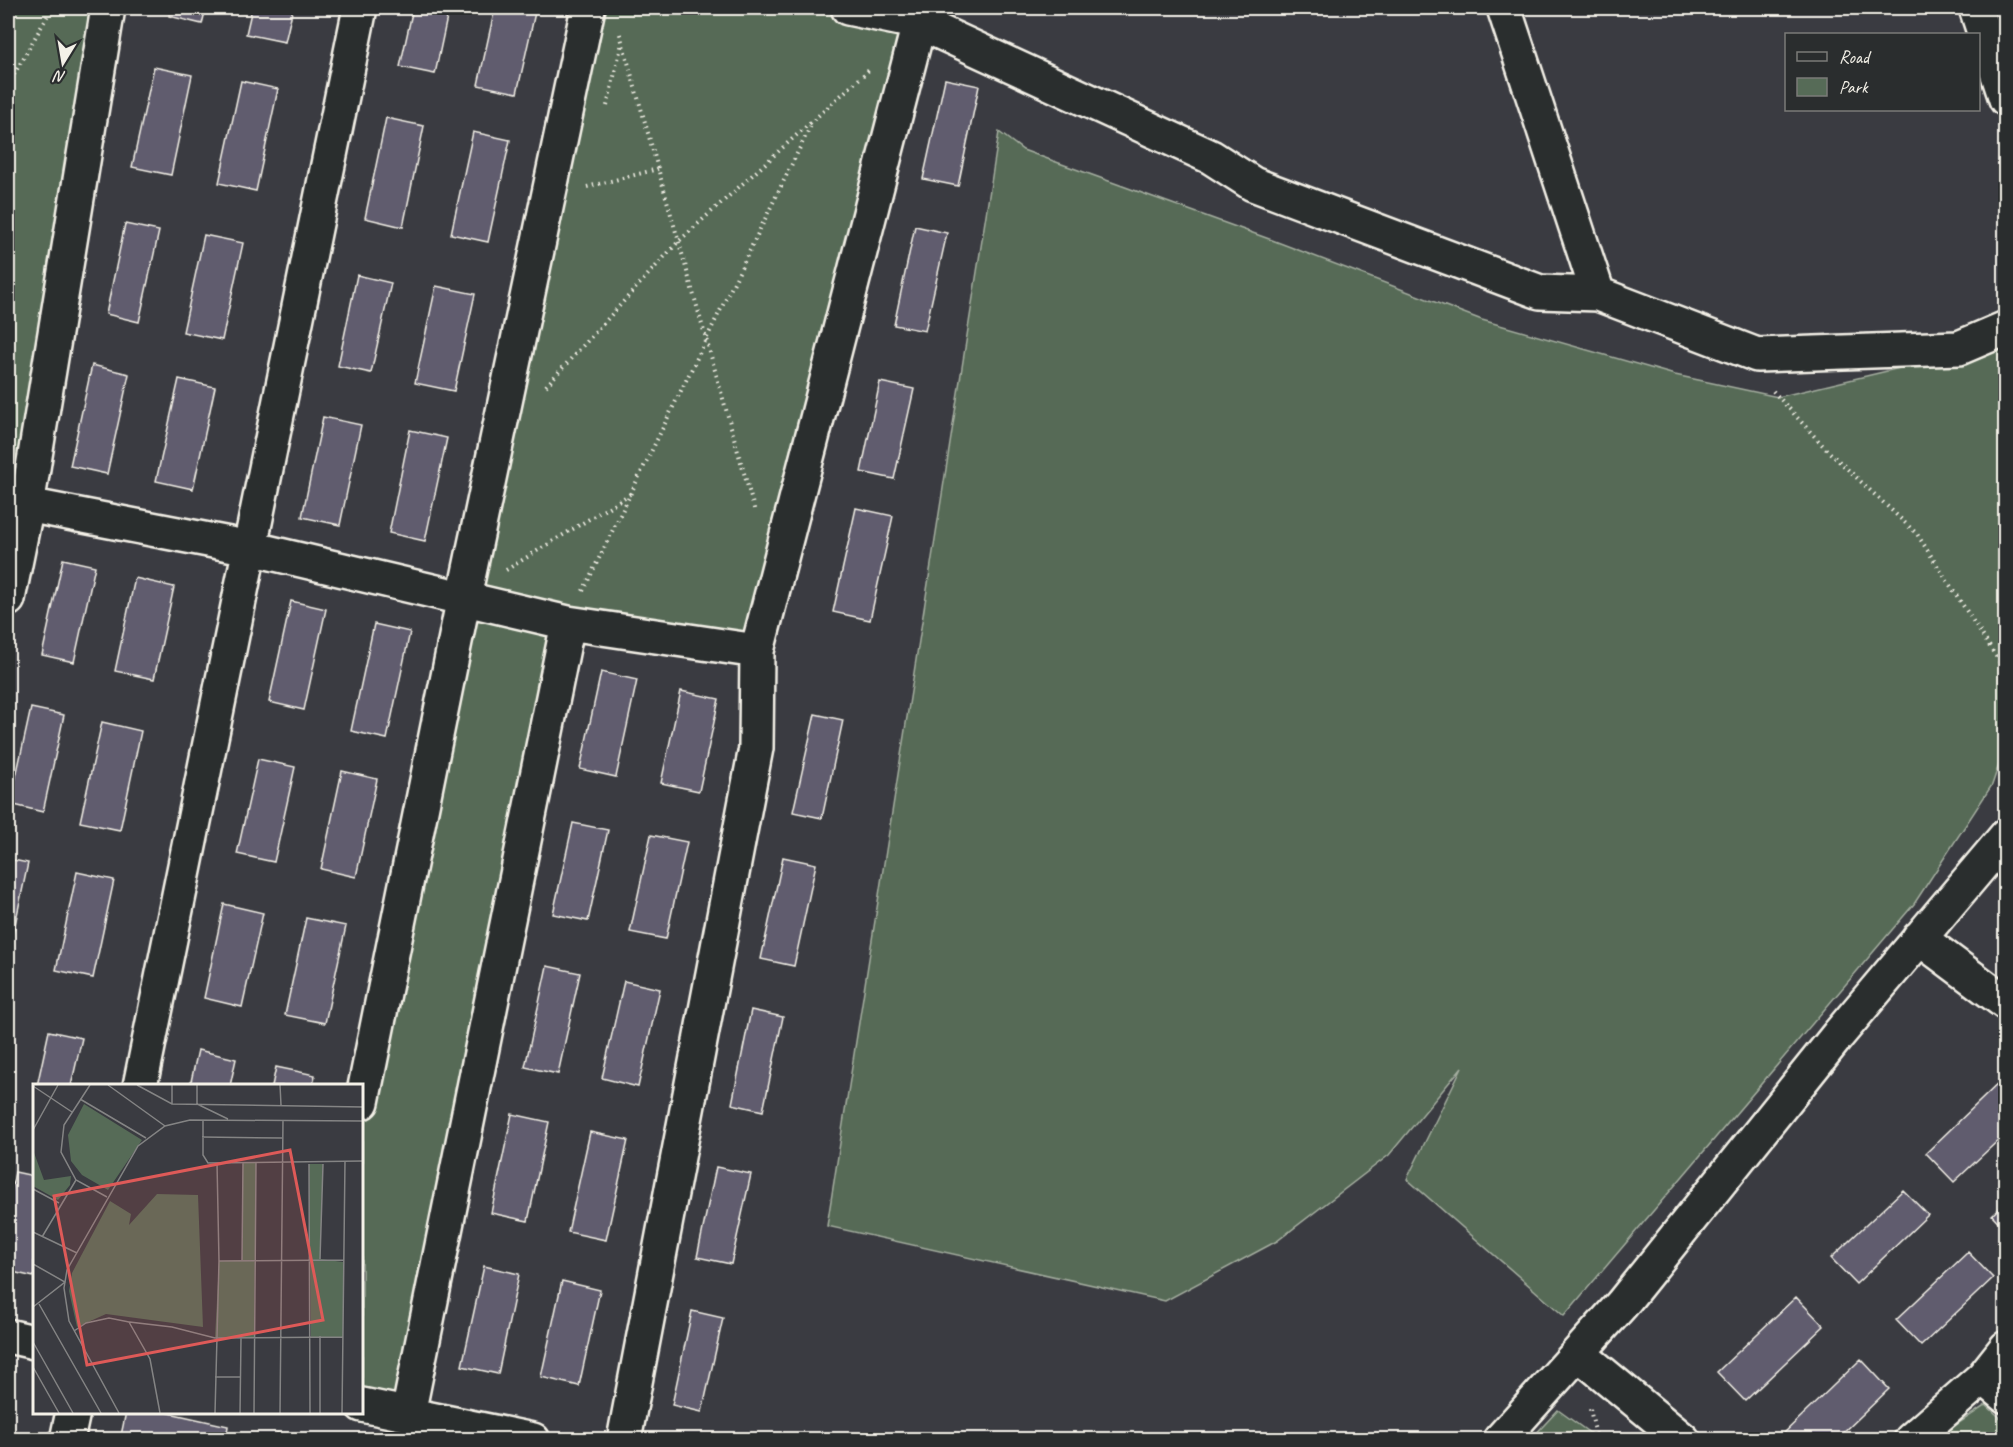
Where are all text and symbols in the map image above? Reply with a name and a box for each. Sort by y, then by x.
north arrow [33,33,93,93]
legend [1785,33,1980,111]
text: Road [1839,46,1872,68]
text: N [51,65,67,88]
text: Park [1839,76,1869,98]
inset map [33,1084,363,1414]

